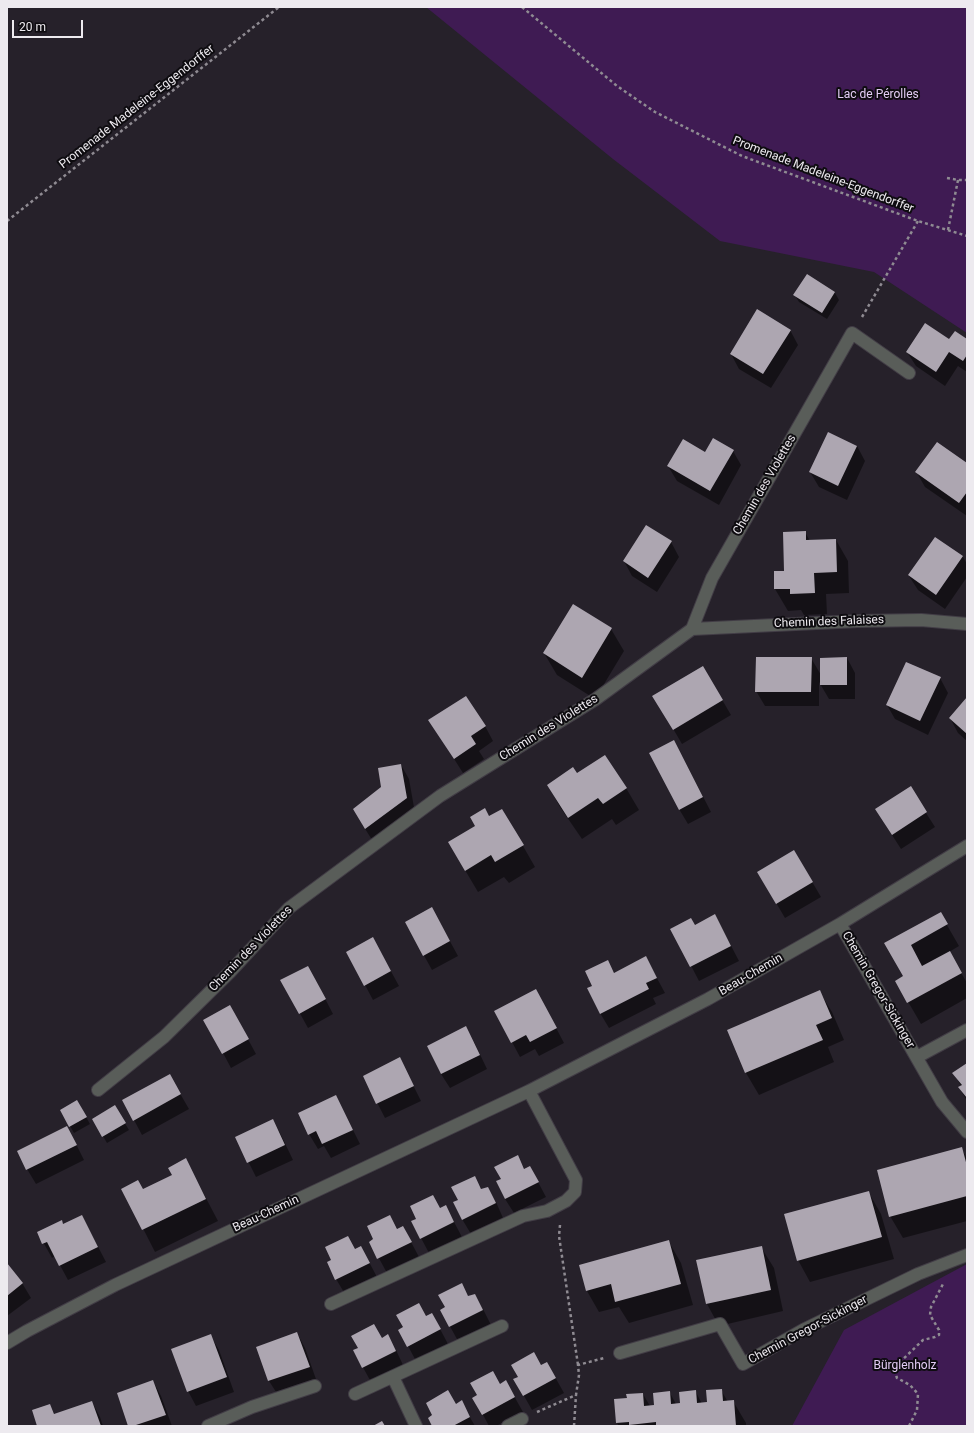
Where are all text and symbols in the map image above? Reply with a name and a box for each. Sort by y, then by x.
scale bar [14,12,85,38]
text: 20 m [19,20,46,34]
street label: Promenade Madeleine-Eggendorffer [57,42,217,172]
park label: Lac de Pérolles [837,88,919,102]
street label: Promenade Madeleine-Eggendorffer [730,134,916,216]
street label: Chemin des Violettes [730,432,800,538]
street label: Chemin des Falaises [774,613,884,631]
street label: Chemin des Violettes [497,692,601,764]
street label: Chemin des Violettes [206,903,296,995]
street label: Chemin Gregor-Sickinger [839,929,917,1051]
street label: Beau-Chemin [717,951,785,999]
street label: Beau-Chemin [231,1192,301,1236]
street label: Chemin Gregor-Sickinger [746,1293,870,1367]
park label: Bürglenholz [873,1359,937,1373]

